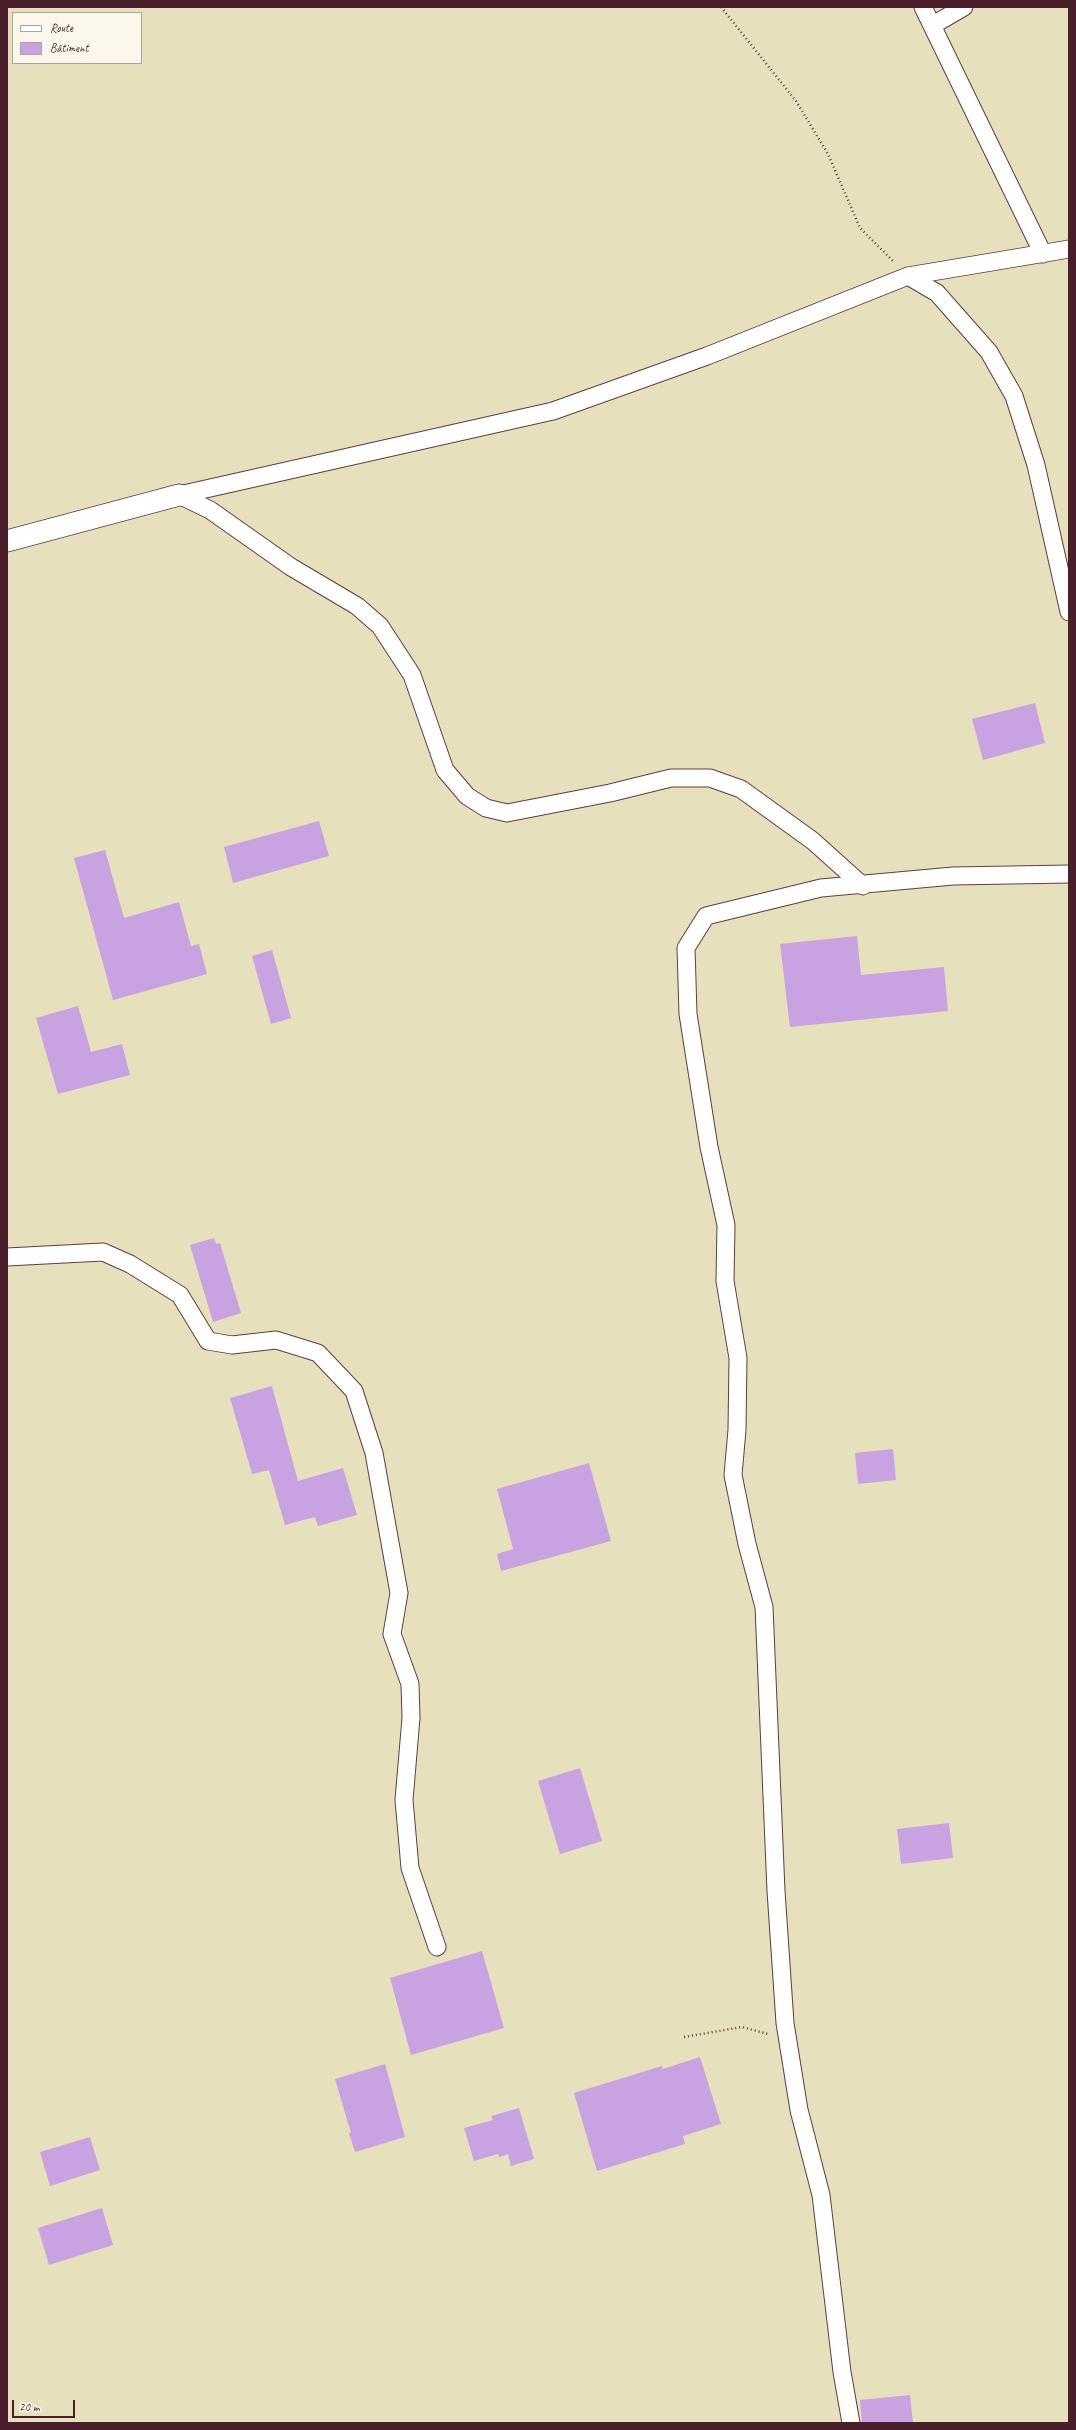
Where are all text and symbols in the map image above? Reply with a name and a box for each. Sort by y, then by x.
legend [12,12,142,64]
text: Route [50,20,73,36]
text: Bâtiment [50,40,88,56]
scale bar [14,2392,77,2418]
text: 20 m [19,2399,39,2415]

